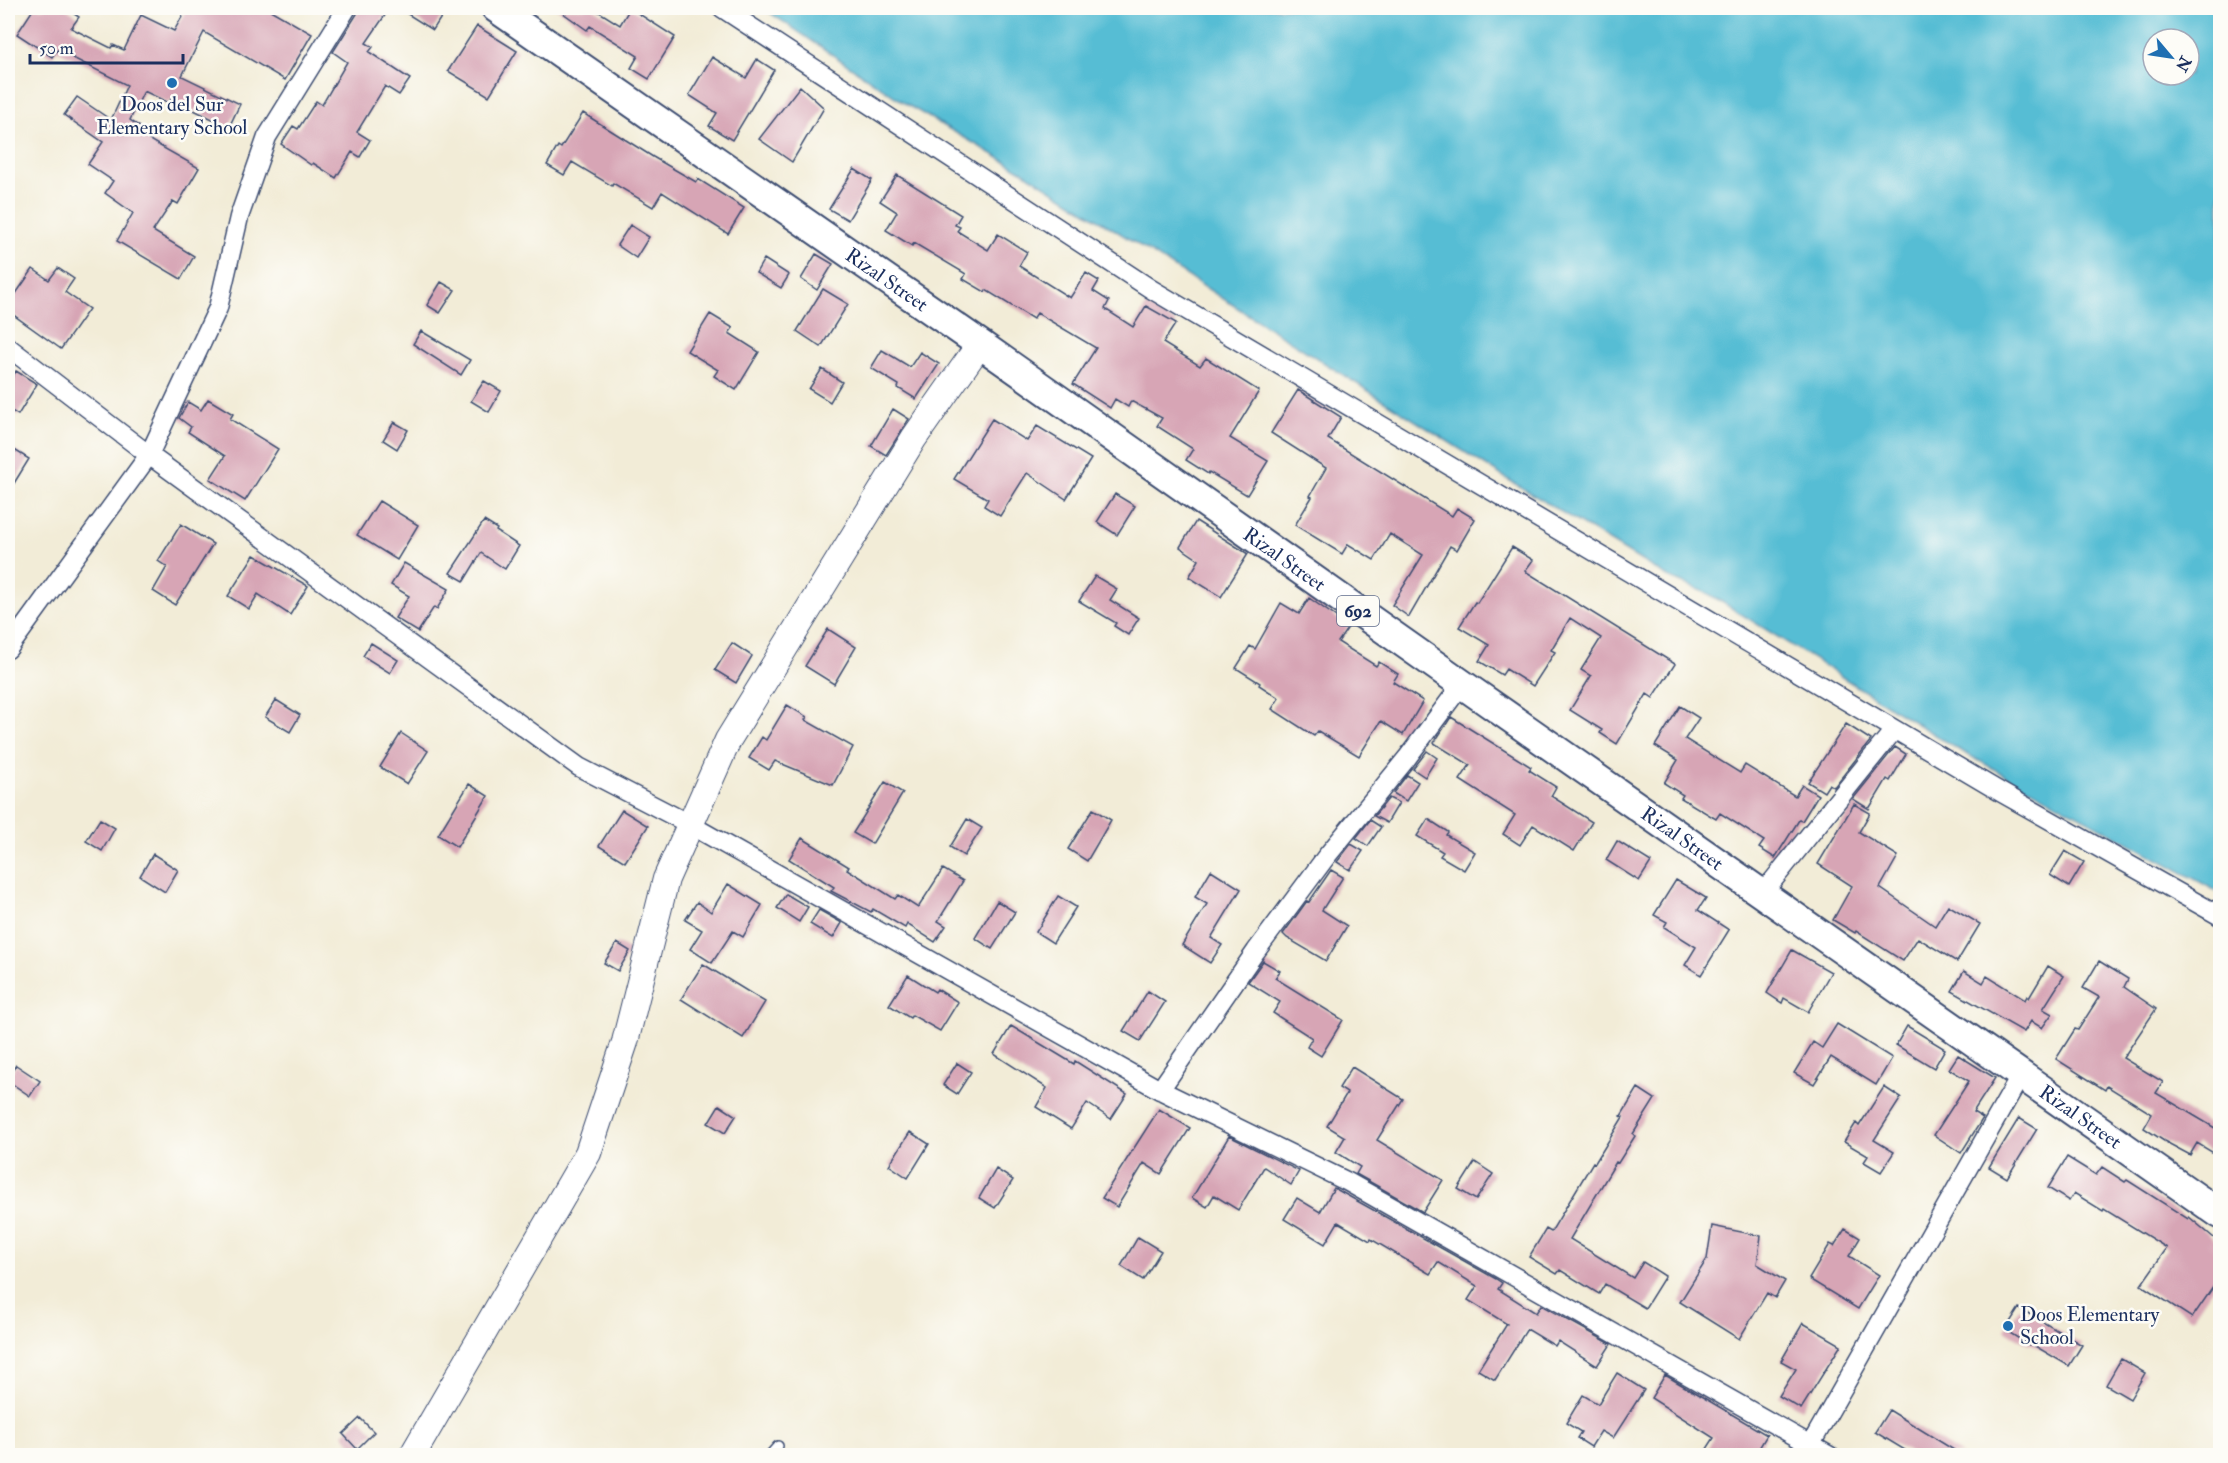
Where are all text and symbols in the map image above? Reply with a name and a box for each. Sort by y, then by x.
scale bar [30,27,183,65]
north arrow [2141,27,2201,87]
text: 50 m [39,37,74,60]
text: N [2171,52,2196,75]
marker: Doos del Sur Elementary School [165,76,179,90]
place label: Doos del Sur Elementary School [97,92,247,140]
street label: Rizal Street [841,242,934,317]
street label: Rizal Street [1239,521,1331,597]
road number: 692 [1337,596,1379,626]
street label: Rizal Street [1636,801,1729,876]
street label: Rizal Street [2035,1079,2127,1154]
place label: Doos Elementary School [2020,1302,2161,1350]
marker: Doos Elementary School [2001,1319,2015,1333]

